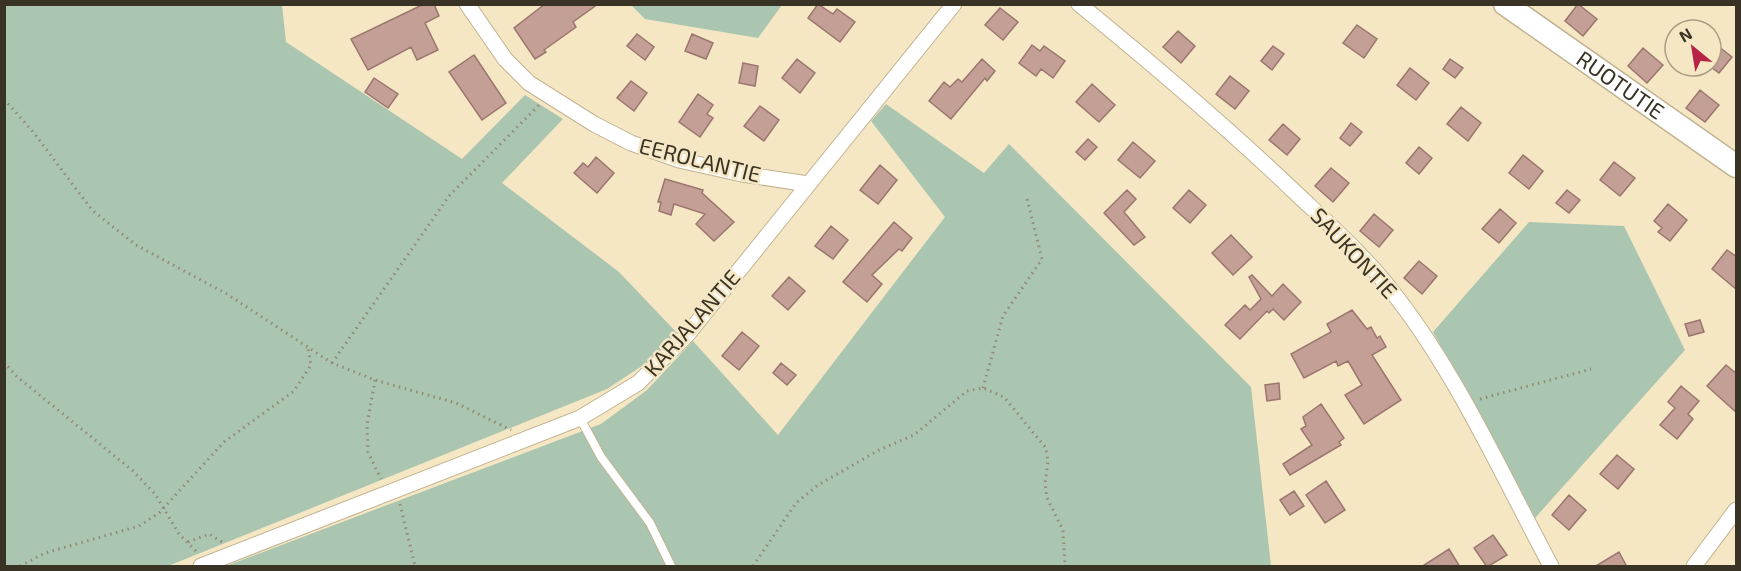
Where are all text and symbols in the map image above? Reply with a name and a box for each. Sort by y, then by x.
north arrow [1663,18,1723,78]
text: N [1675,23,1695,46]
street label: RUOTUTIE [1572,45,1670,124]
street label: EEROLANTIE [637,131,764,187]
street label: SAUKONTIE [1306,202,1403,303]
street label: KARJALANTIE [638,264,745,381]

